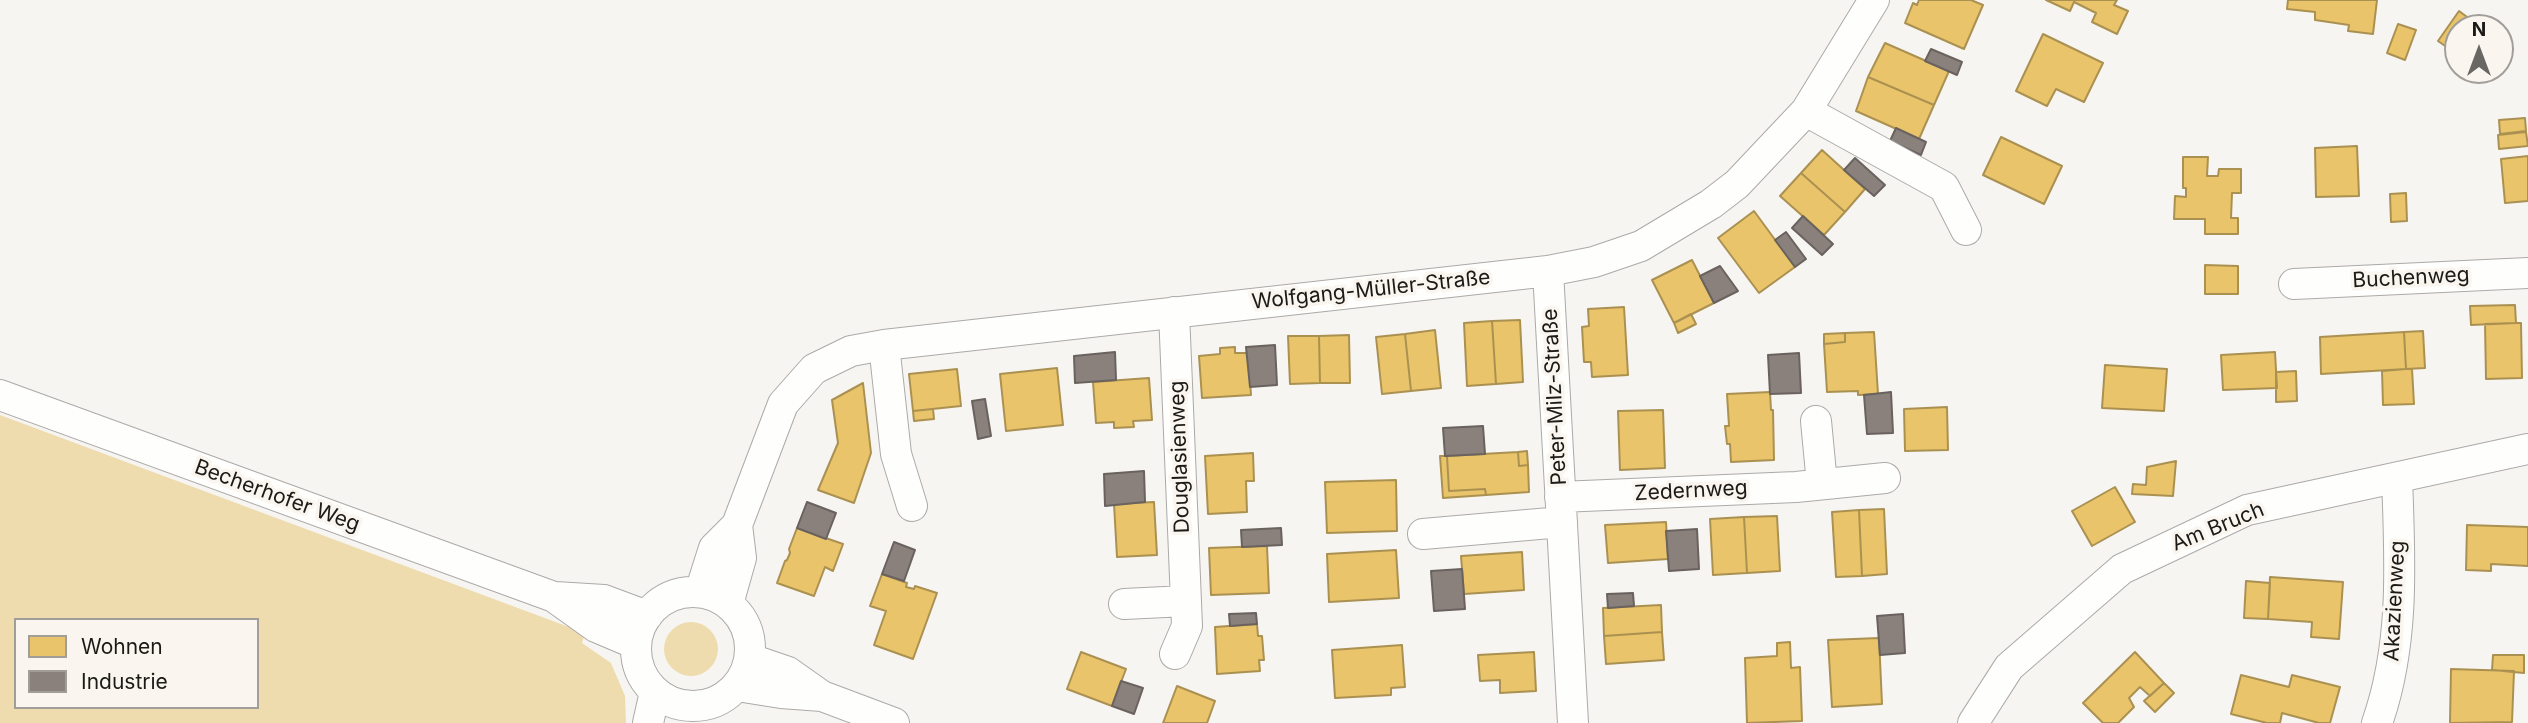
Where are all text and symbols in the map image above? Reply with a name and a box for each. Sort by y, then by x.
north arrow [2444,14,2514,84]
text: N [2472,18,2486,41]
street label: Buchenweg [2352,262,2470,294]
street label: Wolfgang-Müller-Straße [1250,265,1492,315]
street label: Peter-Milz-Straße [1538,308,1572,486]
street label: Douglasienweg [1165,380,1195,534]
street label: Becherhofer Weg [191,454,363,538]
street label: Zedernweg [1634,475,1748,507]
street label: Am Bruch [2168,497,2268,557]
street label: Akazienweg [2379,540,2411,662]
legend [14,618,259,709]
text: Wohnen [81,634,163,659]
text: Industrie [81,669,168,694]

